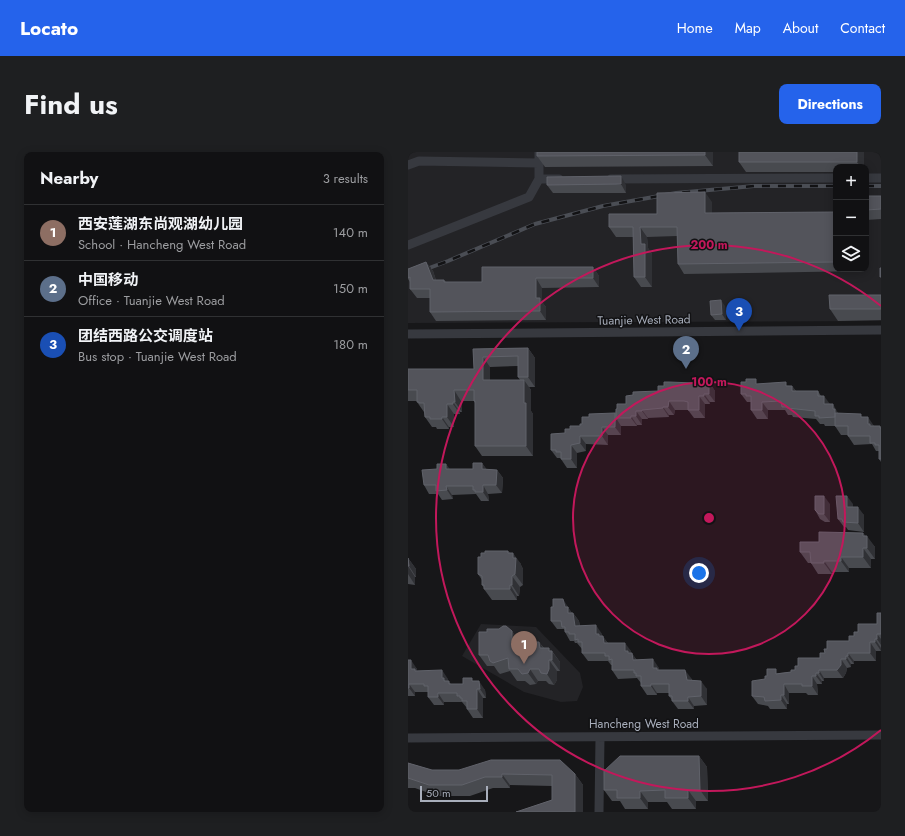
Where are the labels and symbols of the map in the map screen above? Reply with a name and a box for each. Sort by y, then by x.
text: 200 m [690,236,728,254]
pin: 3 [726,298,752,331]
street label: Tuanjie West Road [597,310,691,330]
pin: 2 [673,336,699,369]
text: 100 m [691,373,727,391]
centre of rings [702,511,716,525]
your location [689,563,709,583]
pin: 1 [511,631,537,664]
street label: Hancheng West Road [589,715,699,733]
scale bar [420,784,488,803]

